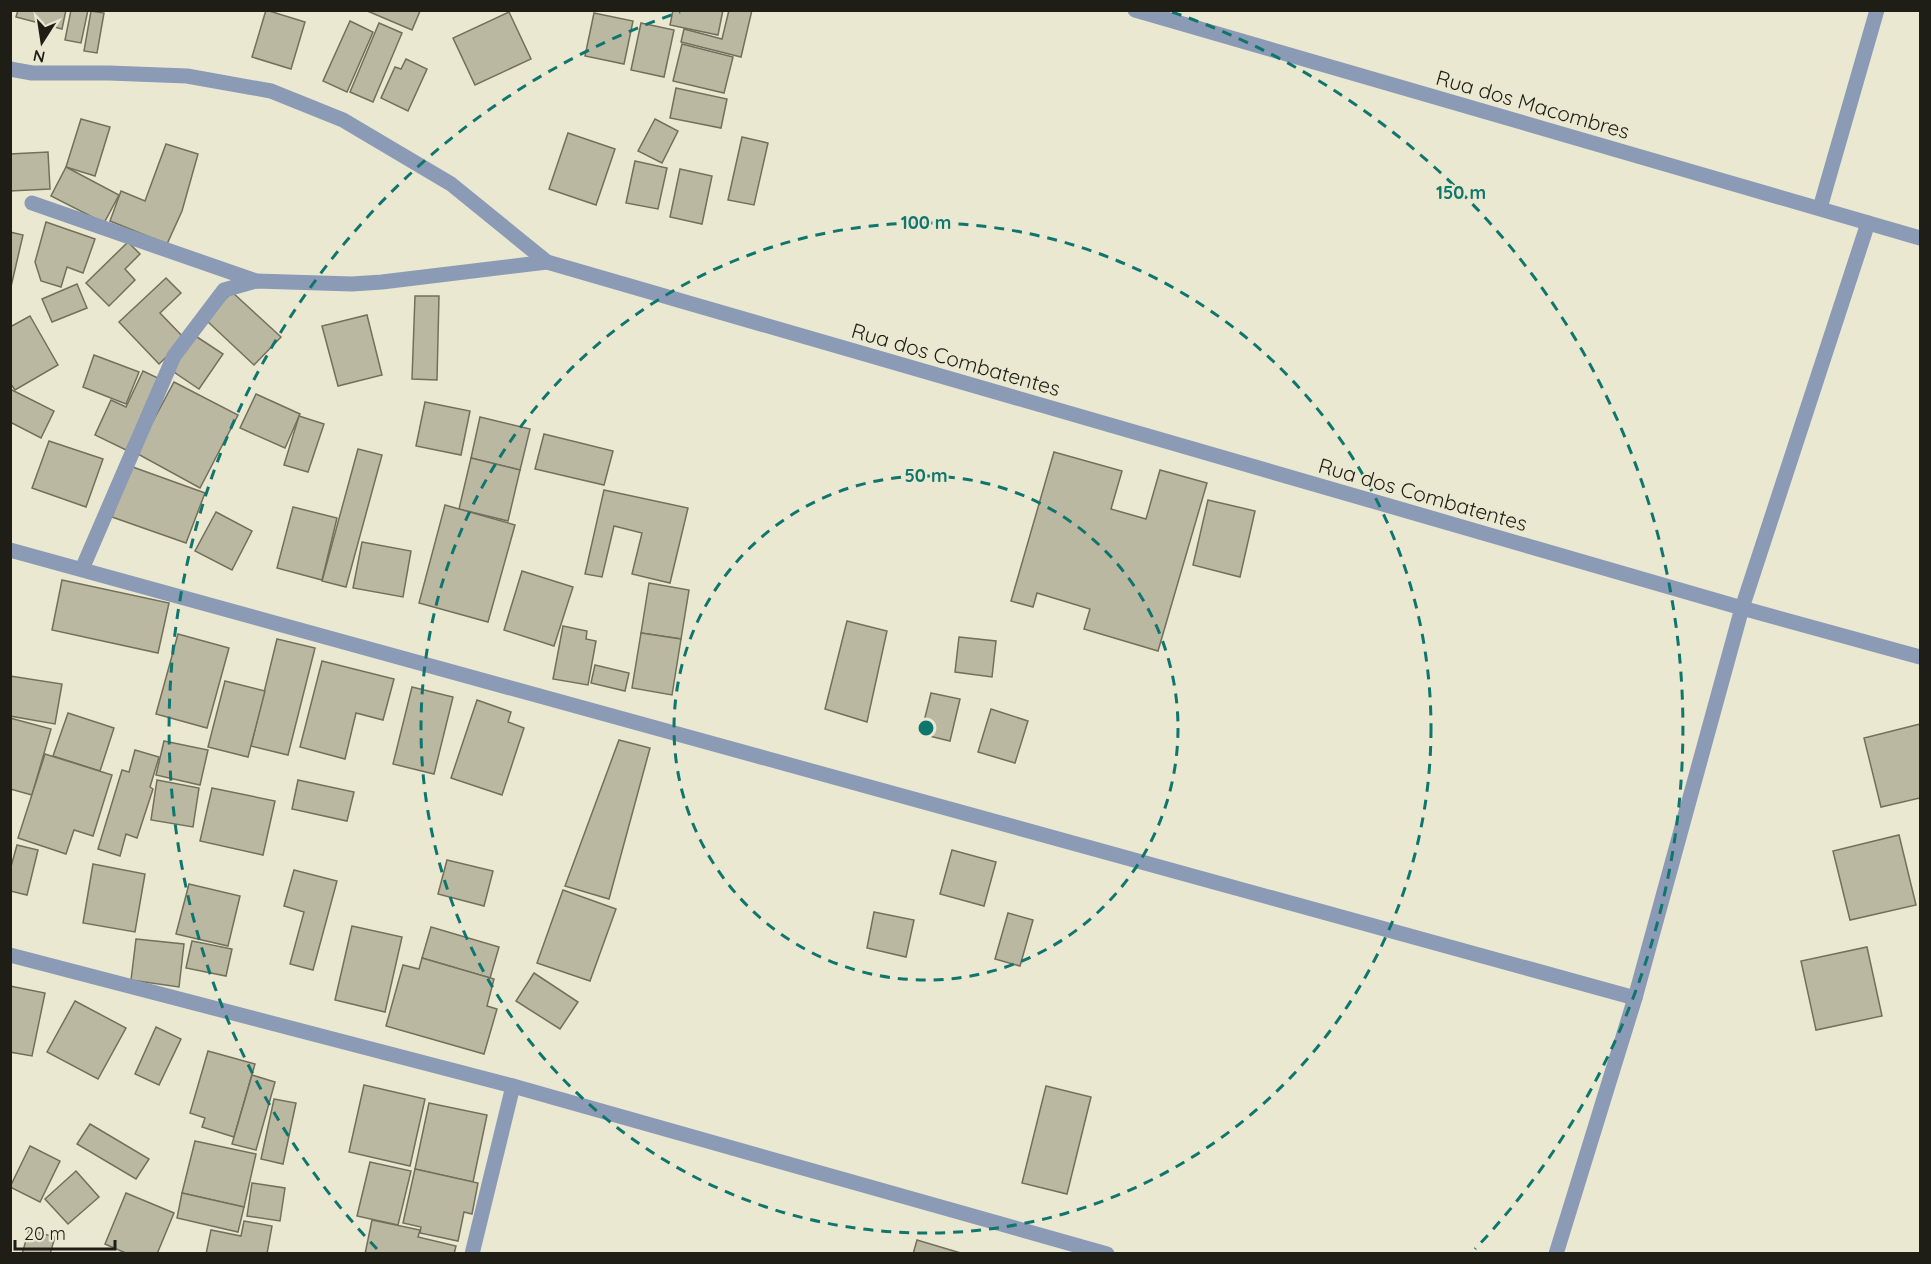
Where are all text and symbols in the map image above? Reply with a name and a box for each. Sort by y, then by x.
north arrow [12,12,72,72]
text: N [31,46,47,68]
street label: Rua dos Macombres [1433,64,1633,144]
text: 150 m [1436,181,1486,204]
text: 100 m [901,211,951,234]
street label: Rua dos Combatentes [849,317,1063,401]
street label: Rua dos Combatentes [1316,452,1530,536]
text: 50 m [904,464,948,487]
centre of rings [916,718,936,738]
scale bar [15,1213,116,1251]
text: 20 m [24,1222,66,1245]

